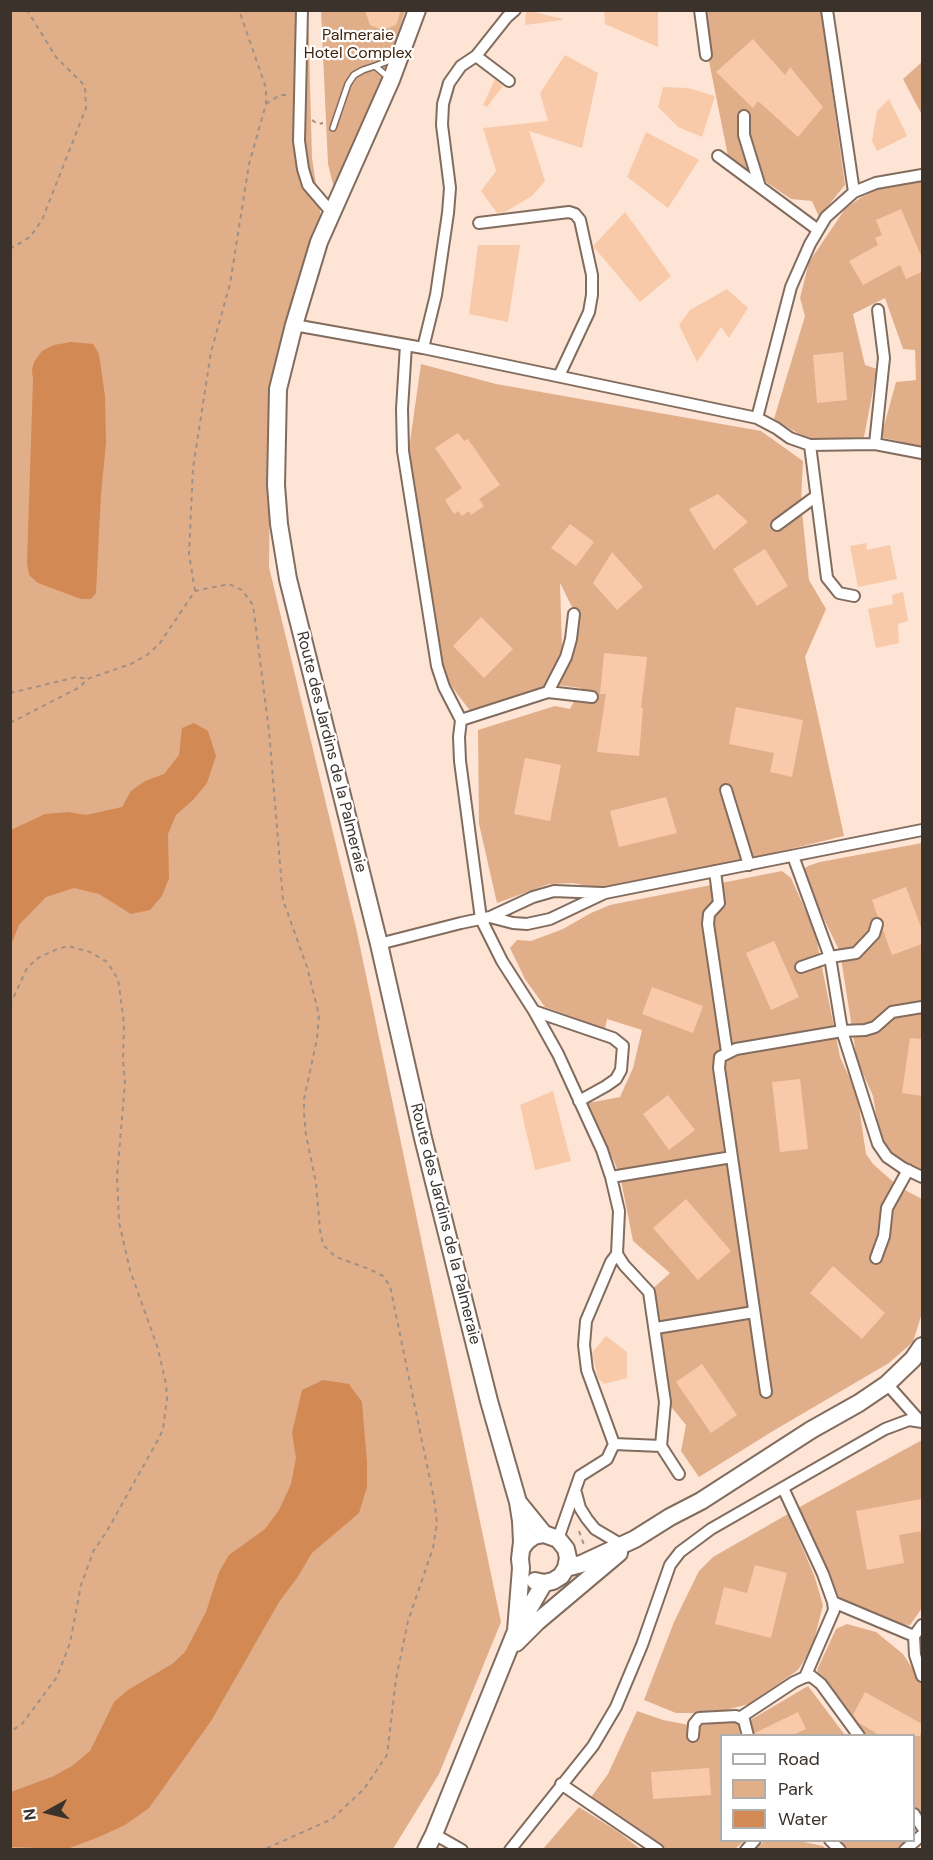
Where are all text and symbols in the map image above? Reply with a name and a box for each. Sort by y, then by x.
park label: Palmeraie Hotel Complex [304,26,412,64]
street label: Route des Jardins de la Palmeraie [292,629,370,875]
street label: Route des Jardins de la Palmeraie [406,1101,484,1347]
legend [720,1734,915,1842]
text: Road [778,1747,820,1771]
text: Park [778,1777,814,1801]
north arrow [18,1782,78,1842]
text: N [18,1807,41,1822]
text: Water [778,1807,828,1831]

